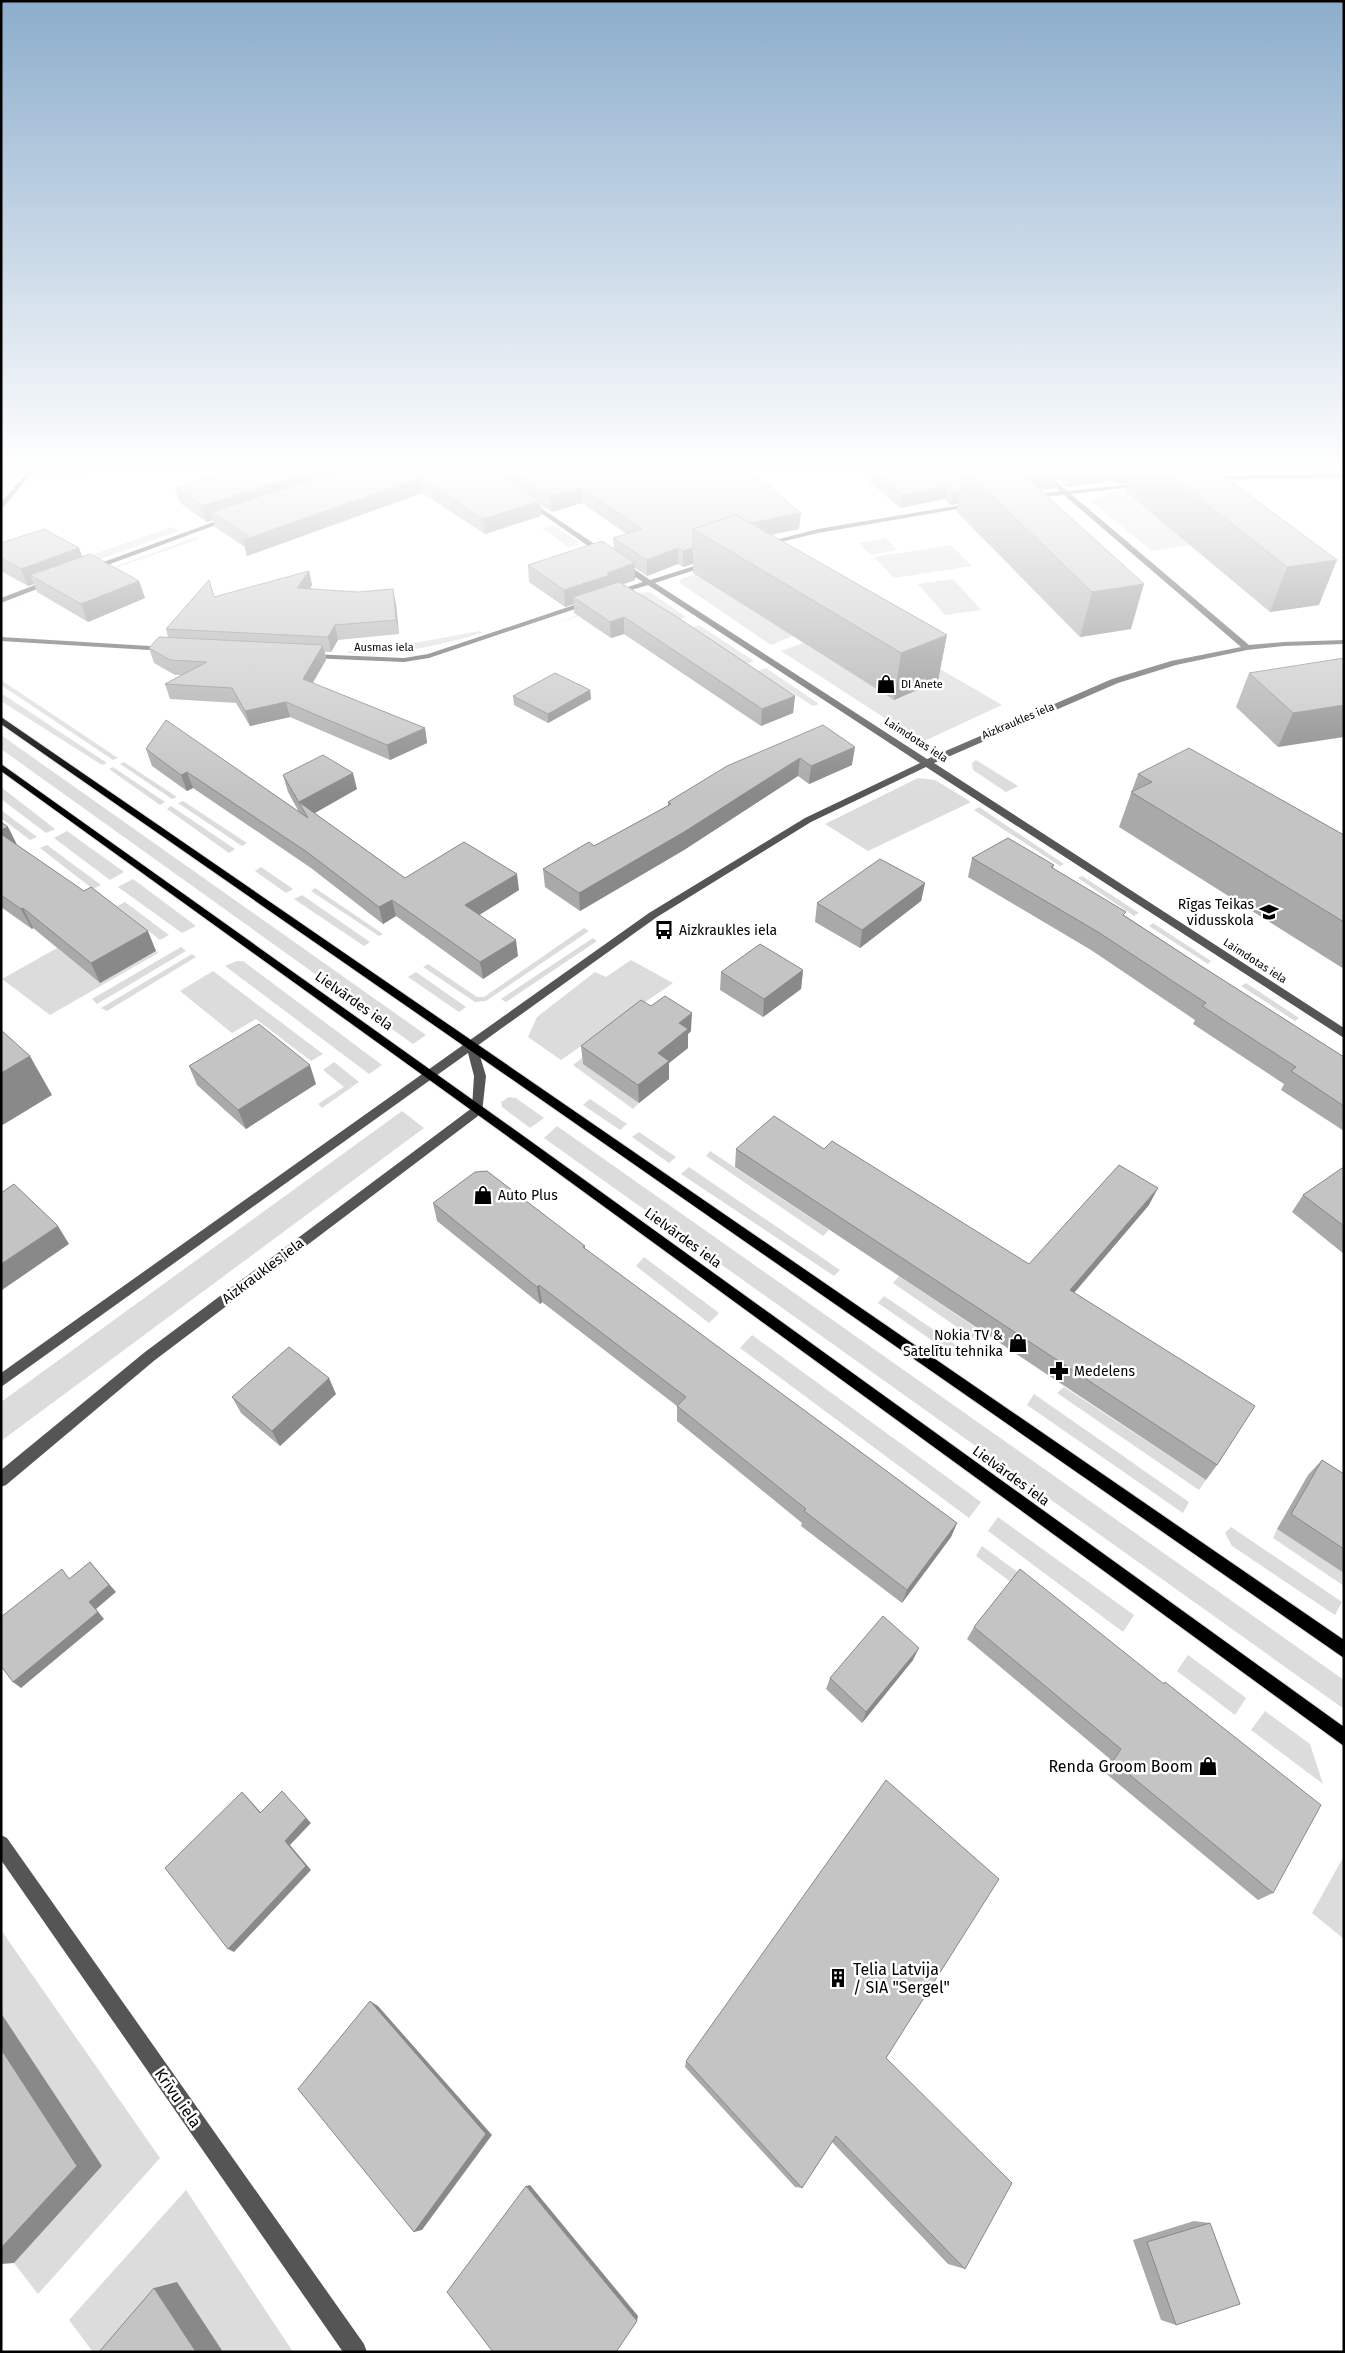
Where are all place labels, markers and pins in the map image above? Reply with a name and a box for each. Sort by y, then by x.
shop icon: DI Anete [875,673,897,695]
place label: DI Anete [901,678,943,691]
place label: Rīgas Teikas vidusskola [1178,896,1254,929]
school or university icon: Rīgas Teikas vidusskola [1258,901,1280,923]
bus stop icon: Aizkraukles iela [653,919,675,941]
place label: Aizkraukles iela [679,922,777,939]
shop icon: Auto Plus [472,1184,494,1206]
place label: Auto Plus [498,1187,558,1204]
place label: Nokia TV & Satelītu tehnika [903,1327,1003,1360]
shop icon: Nokia TV & Satelītu tehnika [1007,1332,1029,1354]
pharmacy icon: Medelens [1048,1360,1070,1382]
place label: Medelens [1074,1363,1135,1380]
shop icon: Renda Groom Boom [1197,1755,1219,1777]
place label: Renda Groom Boom [1048,1757,1193,1776]
place label: Telia Latvija / SIA "Sergel" [853,1960,950,1997]
building icon: Telia Latvija / SIA "Sergel" [827,1967,849,1989]

